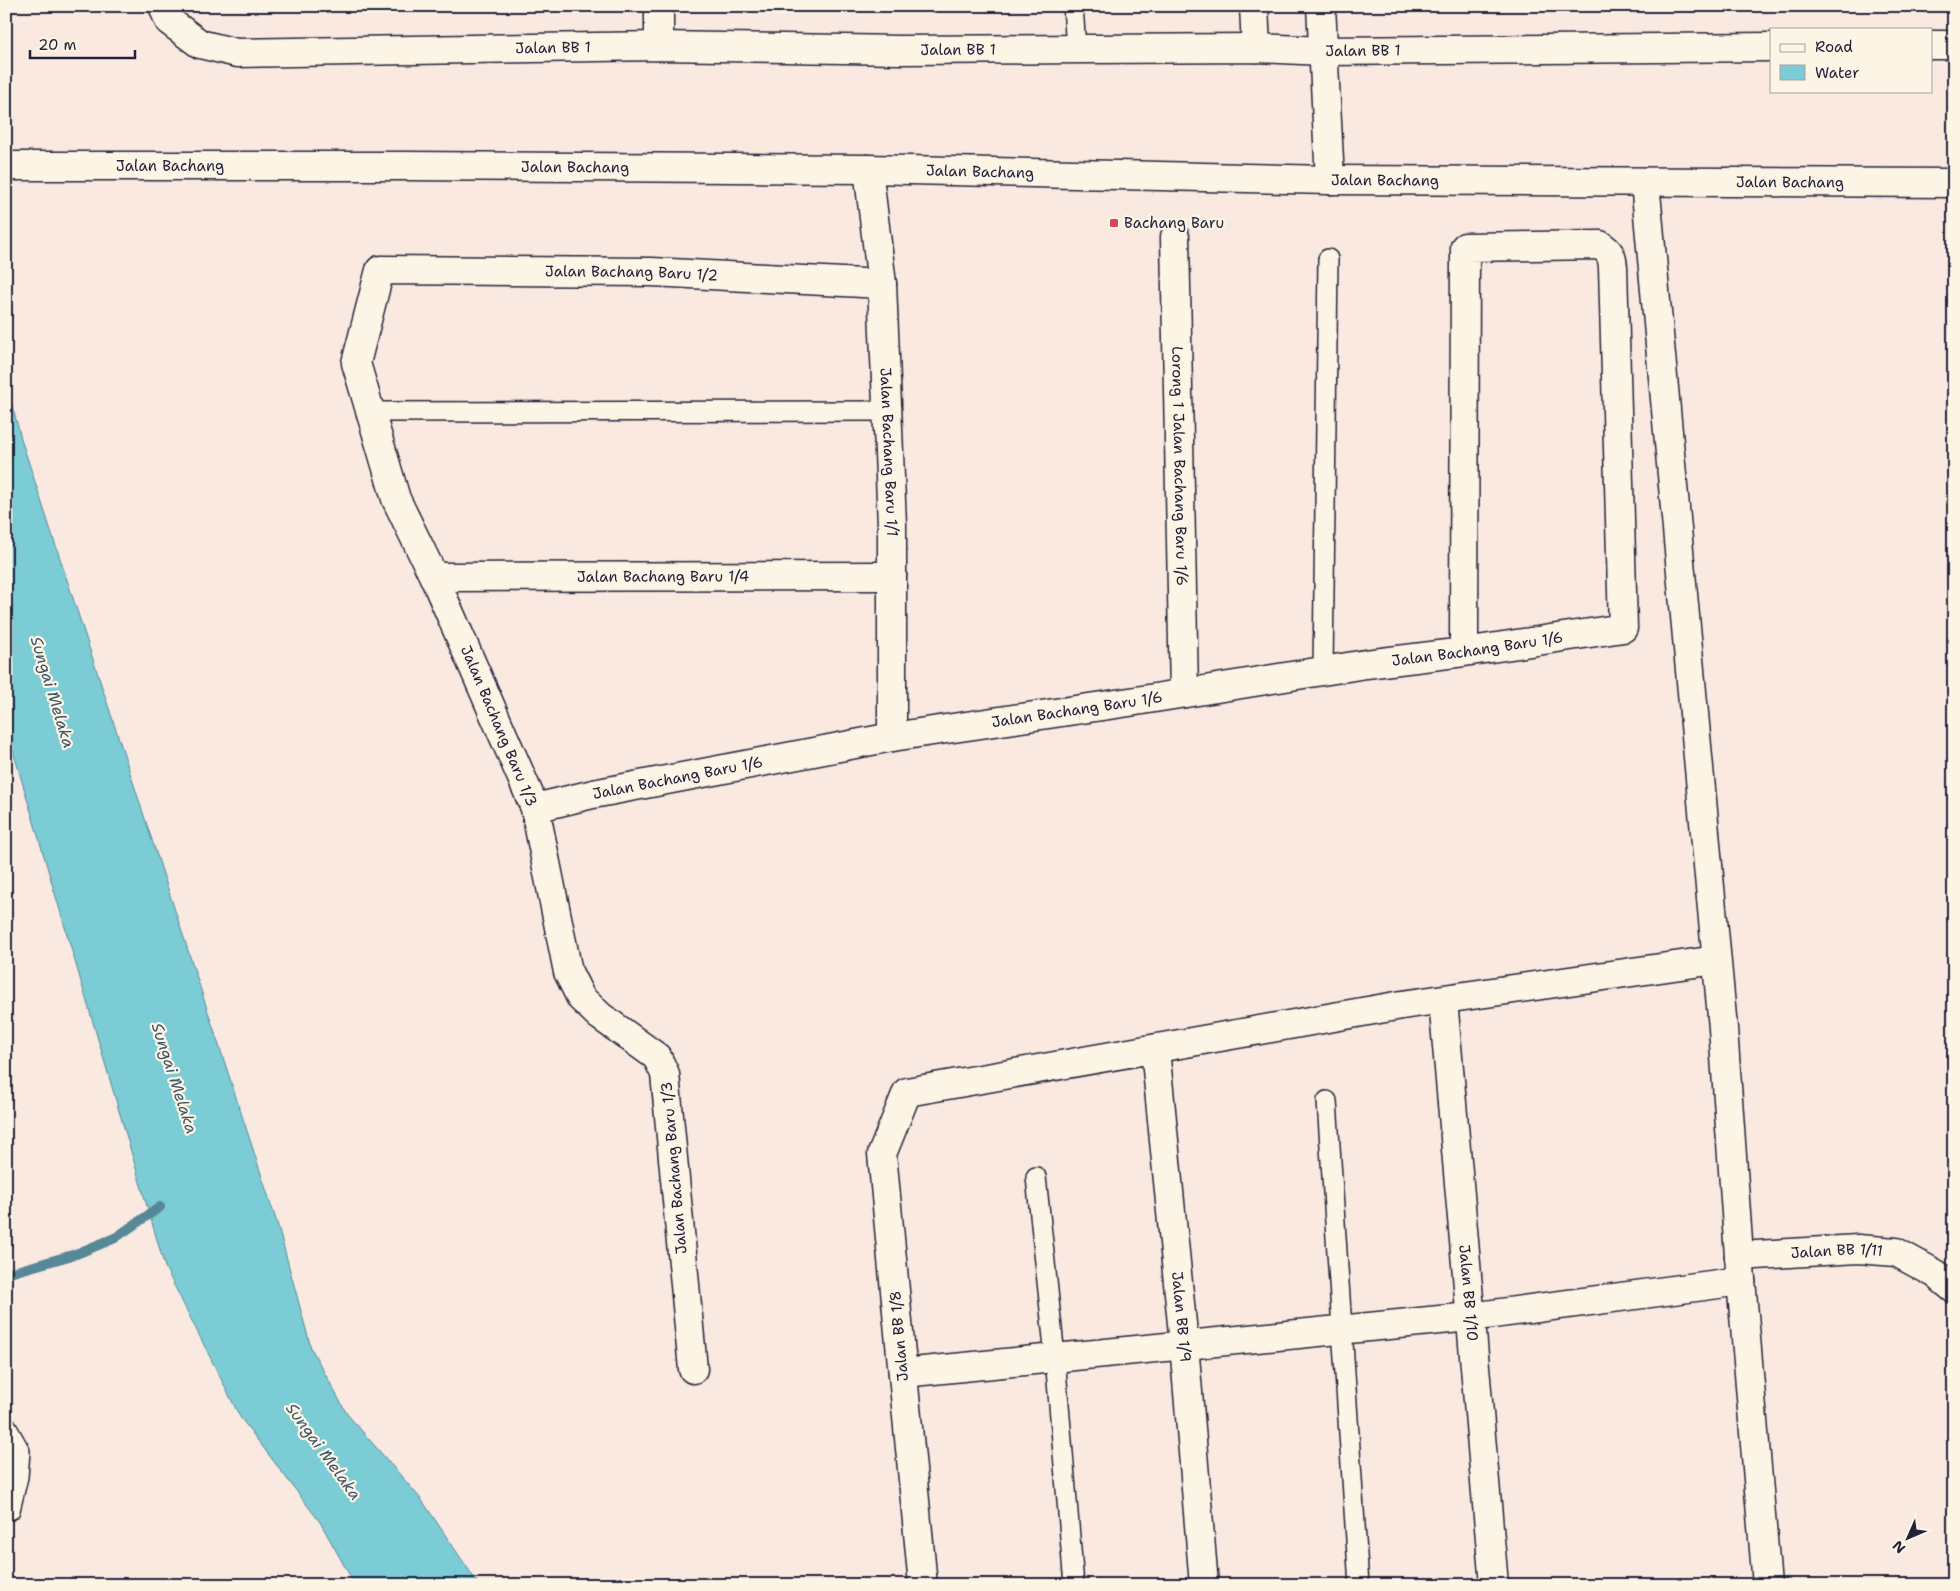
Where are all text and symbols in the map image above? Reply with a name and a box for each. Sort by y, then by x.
scale bar [30,28,135,60]
legend [1770,28,1932,92]
text: 20 m [38,35,77,55]
street label: Jalan BB 1 [515,37,591,58]
text: Road [1815,37,1853,57]
street label: Jalan BB 1 [920,39,996,60]
street label: Jalan BB 1 [1325,40,1401,61]
text: Water [1815,63,1859,83]
street label: Jalan Bachang [116,156,224,176]
street label: Jalan Bachang [521,157,629,177]
street label: Jalan Bachang [926,160,1034,183]
street label: Jalan Bachang [1331,170,1439,191]
street label: Jalan Bachang [1736,172,1844,192]
place label: Bachang Baru [1124,213,1224,233]
marker: Bachang Baru [1108,217,1120,229]
street label: Jalan Bachang Baru 1/2 [545,261,718,285]
street label: Lorong 1 Jalan Bachang Baru 1/6 [1167,346,1192,586]
street label: Jalan Bachang Baru 1/1 [875,367,902,537]
street label: Jalan Bachang Baru 1/4 [577,566,749,587]
street label: Jalan Bachang Baru 1/6 [1391,627,1564,671]
water label: Sungai Melaka [26,634,79,750]
street label: Jalan Bachang Baru 1/3 [456,642,542,810]
street label: Jalan Bachang Baru 1/6 [990,687,1164,732]
street label: Jalan Bachang Baru 1/6 [591,752,765,804]
water label: Sungai Melaka [147,1020,202,1136]
street label: Jalan Bachang Baru 1/3 [656,1081,692,1255]
street label: Jalan BB 1/11 [1790,1239,1884,1263]
street label: Jalan BB 1/10 [1454,1244,1483,1342]
street label: Jalan BB 1/9 [1167,1270,1195,1363]
street label: Jalan BB 1/8 [885,1290,913,1382]
water label: Sungai Melaka [281,1398,366,1504]
north arrow [1882,1514,1932,1564]
text: N [1889,1537,1909,1557]

